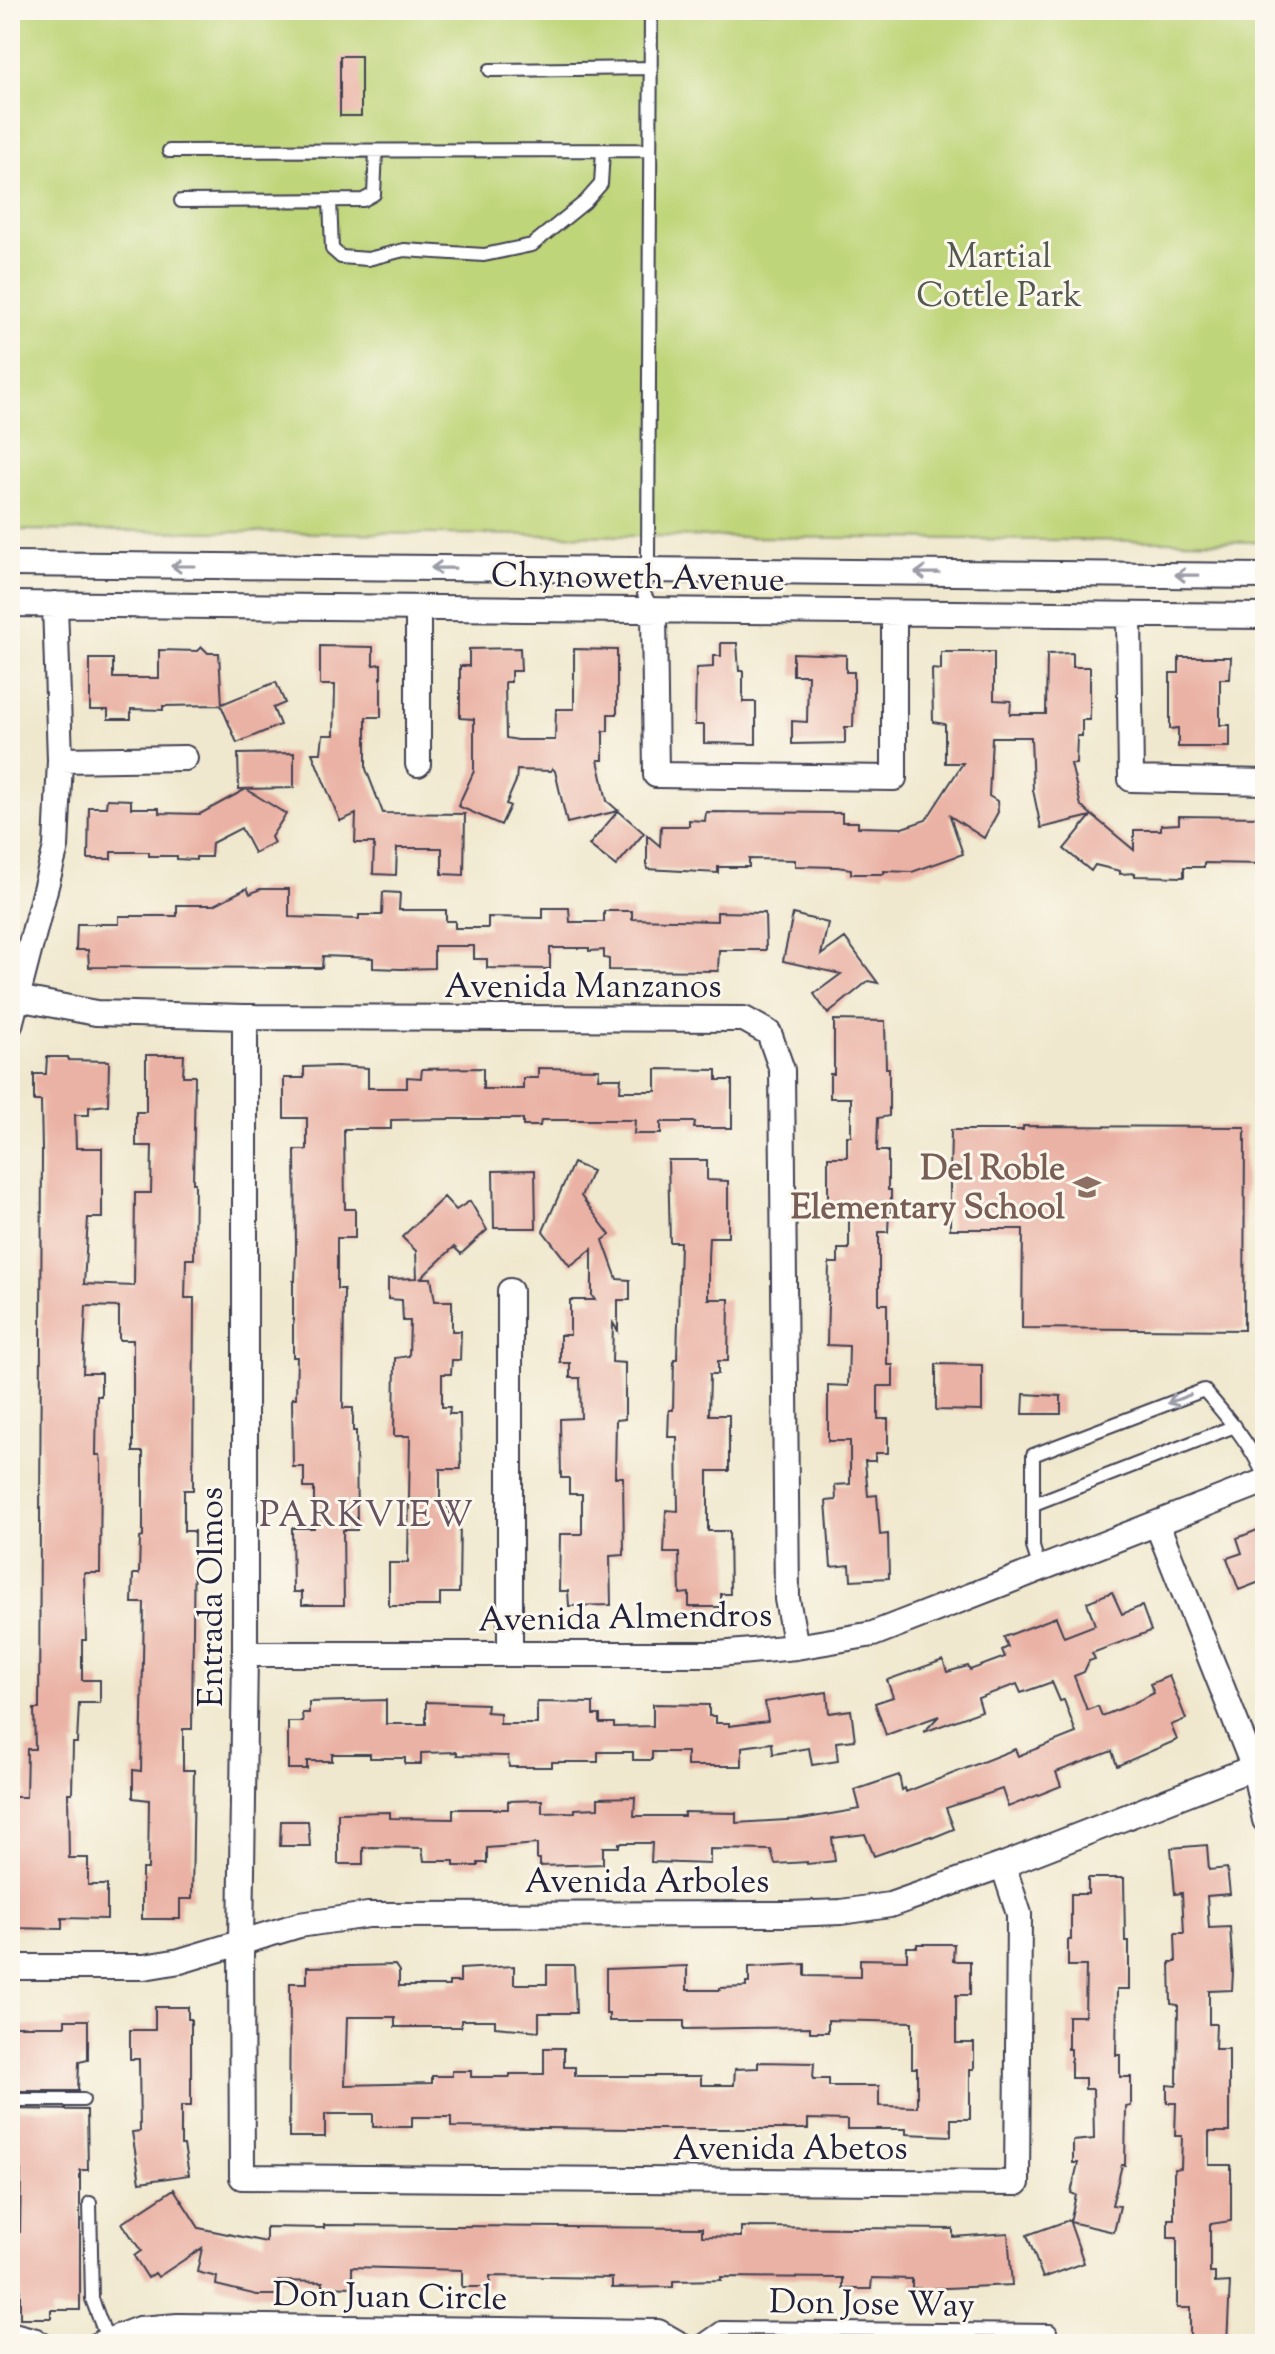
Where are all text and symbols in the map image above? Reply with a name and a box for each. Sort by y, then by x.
park label: Martial Cottle Park [916,234,1082,322]
street label: Chynoweth Avenue [491,552,785,607]
one-way arrow [170,558,197,574]
one-way arrow [430,560,457,576]
one-way arrow [914,565,941,580]
one-way arrow [1174,567,1201,583]
street label: Avenida Manzanos [444,964,722,1013]
place label: Del Roble Elementary School [791,1146,1066,1234]
school or university icon: Del Roble Elementary School [1072,1172,1102,1202]
one-way arrow [1167,1393,1192,1407]
street label: Entrada Olmos [189,1487,238,1707]
district label: PARKVIEW [259,1491,475,1543]
street label: Avenida Almendros [478,1592,773,1647]
street label: Avenida Arboles [525,1859,769,1908]
street label: Avenida Abetos [672,2126,908,2175]
street label: Don Juan Circle [272,2272,508,2325]
street label: Don Jose Way [769,2279,975,2332]

